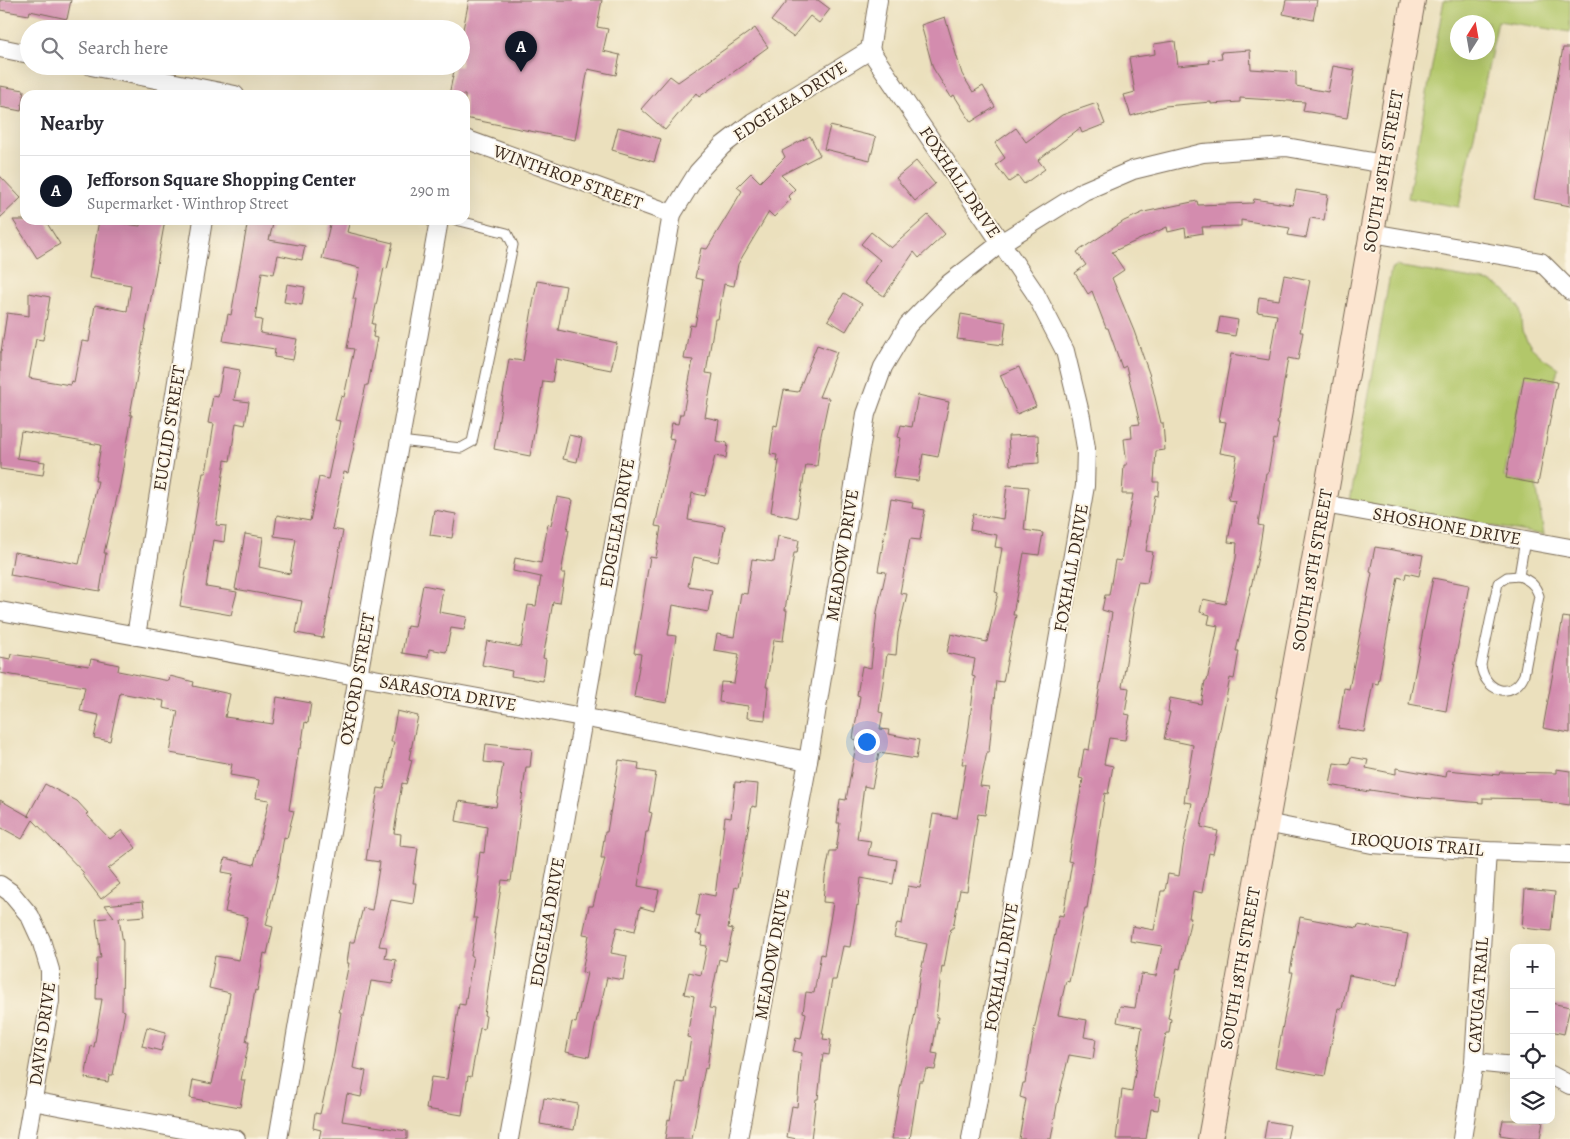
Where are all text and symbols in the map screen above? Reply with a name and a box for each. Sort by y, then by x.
north arrow [1450,15,1495,60]
search box [20,20,470,75]
pin: A [505,31,537,72]
icon: search [38,34,66,62]
text: Search here [78,35,168,61]
street label: EDGELEA DRIVE [728,55,852,147]
street label: SOUTH 18TH STREET [1357,88,1409,254]
text: Nearby [40,109,103,137]
street label: FOXHALL DRIVE [914,121,1006,243]
street label: WINTHROP STREET [489,138,646,215]
text: Jefforson Square Shopping Center [87,167,356,193]
text: A [51,180,61,202]
text: 290 m [410,180,450,202]
text: Supermarket · Winthrop Street [87,193,289,215]
street label: EUCLID STREET [147,363,191,493]
street label: EDGELEA DRIVE [594,456,640,590]
street label: MEADOW DRIVE [820,487,864,623]
street label: SOUTH 18TH STREET [1286,487,1338,653]
street label: SHOSHONE DRIVE [1371,501,1523,551]
street label: FOXHALL DRIVE [1048,502,1094,634]
street label: OXFORD STREET [334,611,380,747]
street label: SARASOTA DRIVE [378,669,518,717]
your location [854,729,880,755]
street label: IROQUOIS TRAIL [1349,826,1485,862]
street label: EDGELEA DRIVE [524,855,570,989]
street label: SOUTH 18TH STREET [1214,885,1266,1051]
street label: MEADOW DRIVE [749,886,795,1022]
street label: FOXHALL DRIVE [978,901,1024,1033]
street label: CAYUGA TRAIL [1462,935,1494,1054]
map controls [1510,944,1555,1124]
button: + [1510,944,1555,989]
street label: DAVIS DRIVE [23,981,61,1087]
button: − [1510,989,1555,1034]
button: locate [1510,1034,1555,1079]
button: layers [1510,1079,1555,1124]

